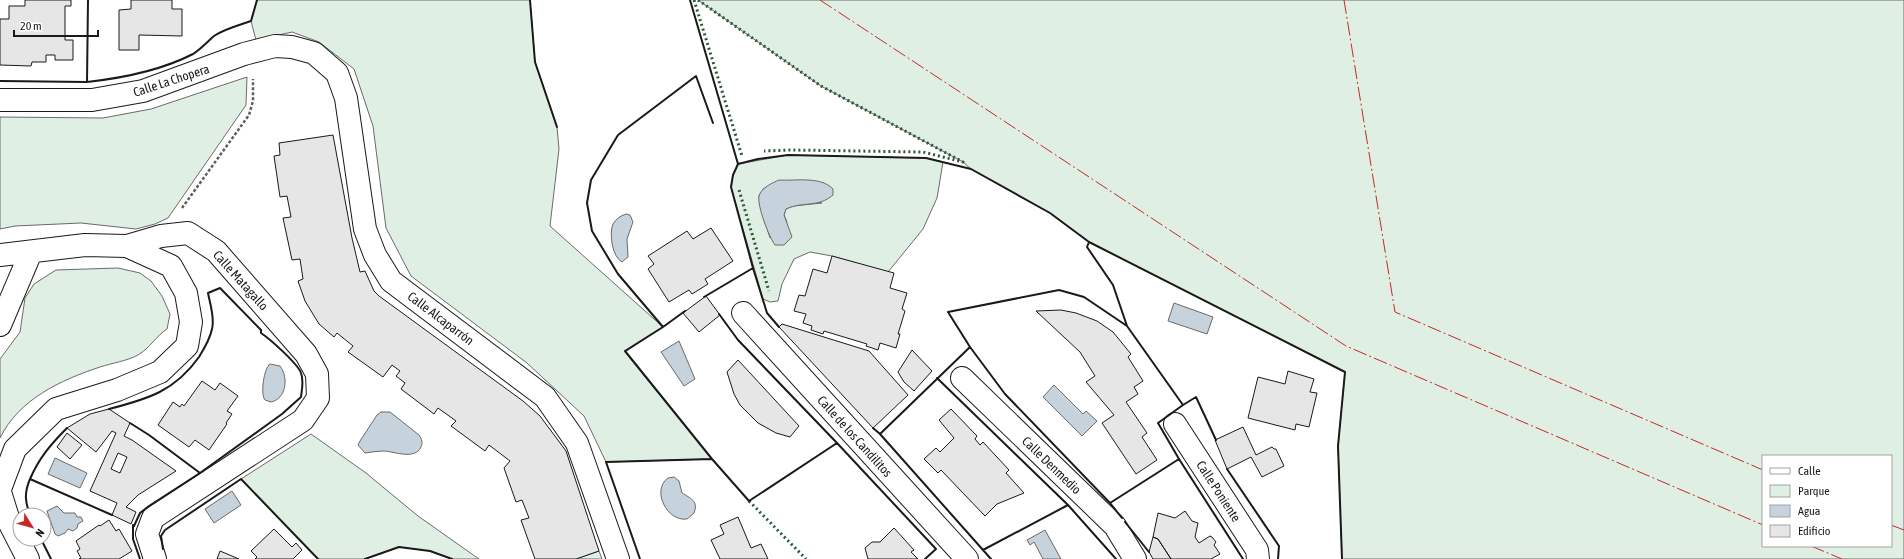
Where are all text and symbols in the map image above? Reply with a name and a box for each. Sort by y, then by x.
scale bar [14,12,98,38]
text: 20 m [20,19,42,33]
street label: Calle La Chopera [131,61,211,100]
street label: Calle Matagallo [210,247,271,313]
street label: Calle Alcaparrón [405,289,477,348]
street label: Calle de los Candilitos [814,393,895,480]
street label: Calle Denmedio [1019,433,1084,497]
legend [1762,455,1892,547]
street label: Calle Poniente [1193,458,1244,525]
text: Calle [1798,464,1821,478]
text: Parque [1798,484,1830,498]
text: Agua [1798,504,1820,518]
north arrow [12,507,52,547]
text: Edificio [1798,524,1831,538]
text: N [33,527,47,539]

